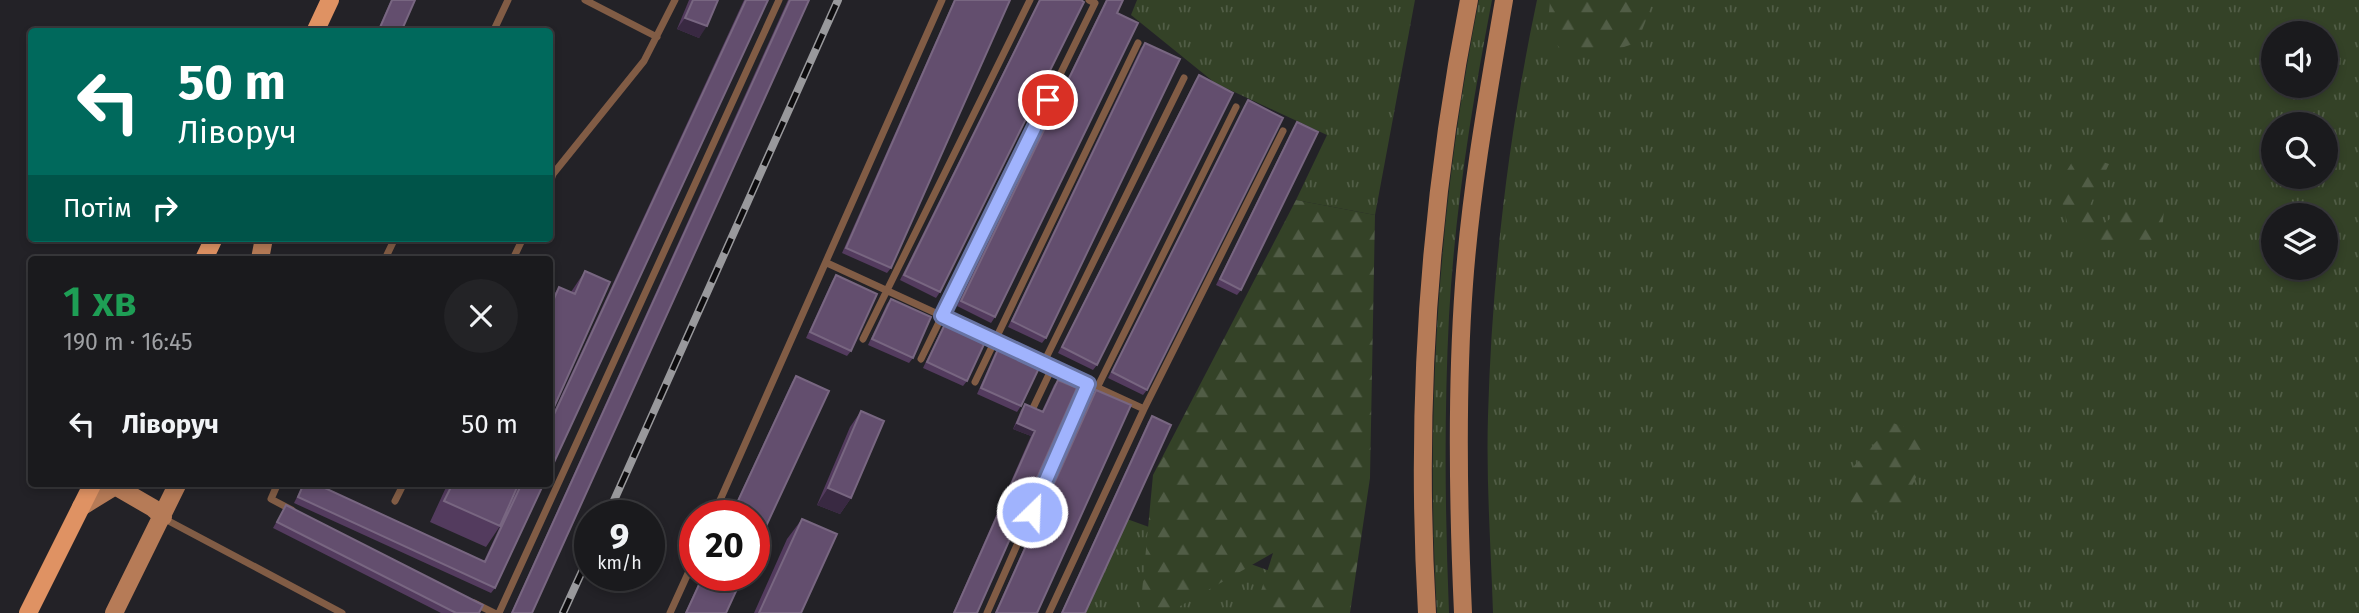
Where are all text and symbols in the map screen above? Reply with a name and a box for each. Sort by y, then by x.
map controls [2261,21,2338,280]
button: sound [2261,21,2338,98]
text: 50 m [178,53,286,112]
icon: left [63,56,154,147]
pin [1018,70,1078,130]
icon: arrive [1029,81,1067,119]
button: search [2261,112,2338,189]
text: Ліворуч [178,113,297,151]
icon: right [146,189,184,227]
text: Потім [63,193,132,224]
button: layers [2261,203,2338,280]
text: 1 хв [63,277,137,327]
button: close [444,279,518,353]
text: 190 m · 16:45 [63,328,193,356]
icon: left [63,405,101,443]
text: Ліворуч [122,409,219,440]
text: 50 m [461,409,518,440]
position arrow [995,475,1069,549]
speed limit sign: 20 [679,500,770,591]
text: 9 [610,515,629,557]
text: km/h [597,552,642,574]

